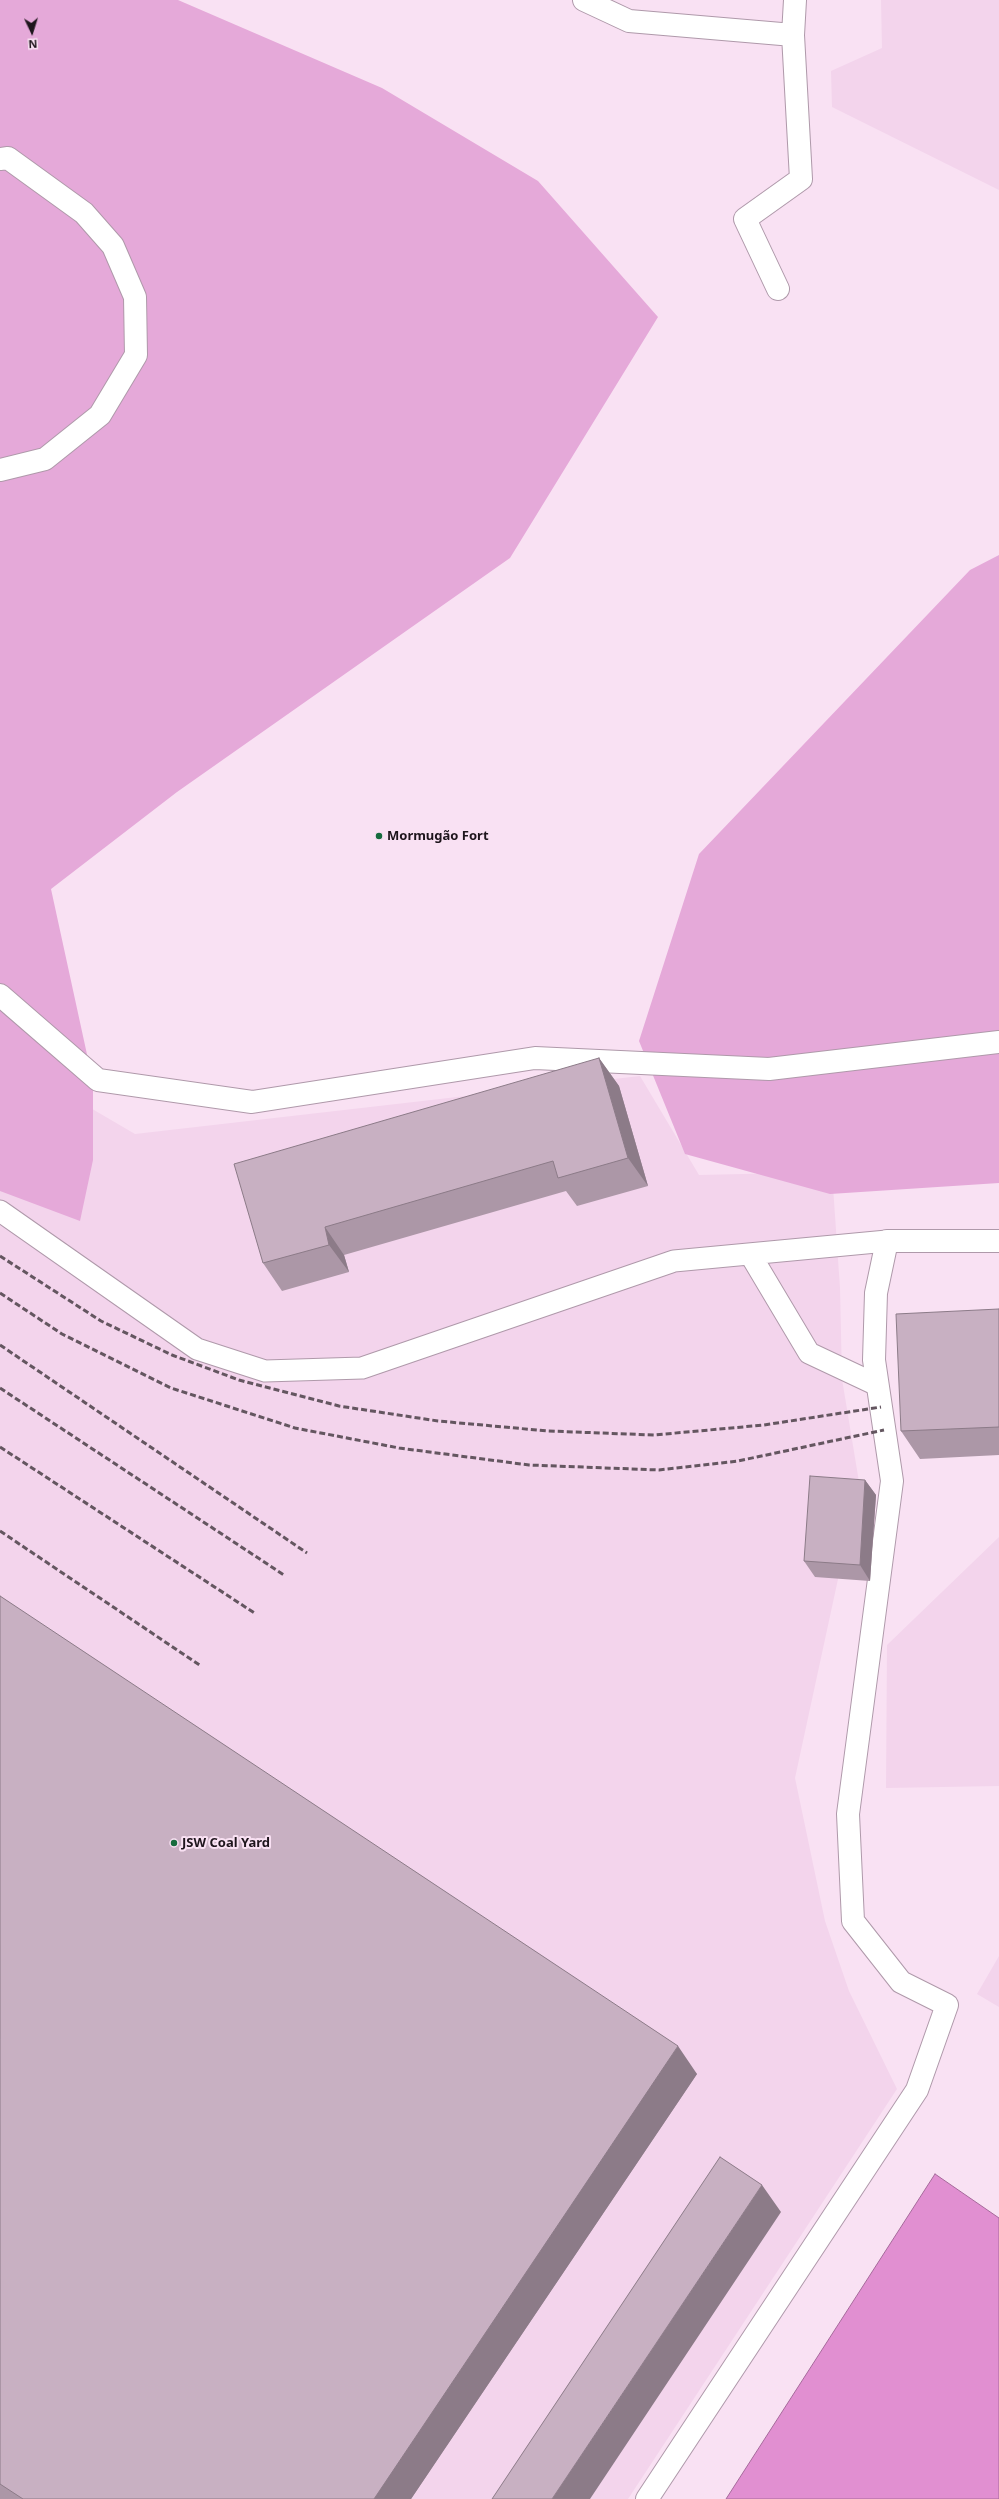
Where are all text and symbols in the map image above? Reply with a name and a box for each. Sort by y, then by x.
north arrow [12,12,52,52]
text: N [28,37,38,52]
place label: Mormugão Fort [387,828,489,844]
marker: Mormugão Fort [374,831,384,841]
place label: JSW Coal Yard [182,1835,270,1851]
marker: JSW Coal Yard [169,1838,179,1848]

